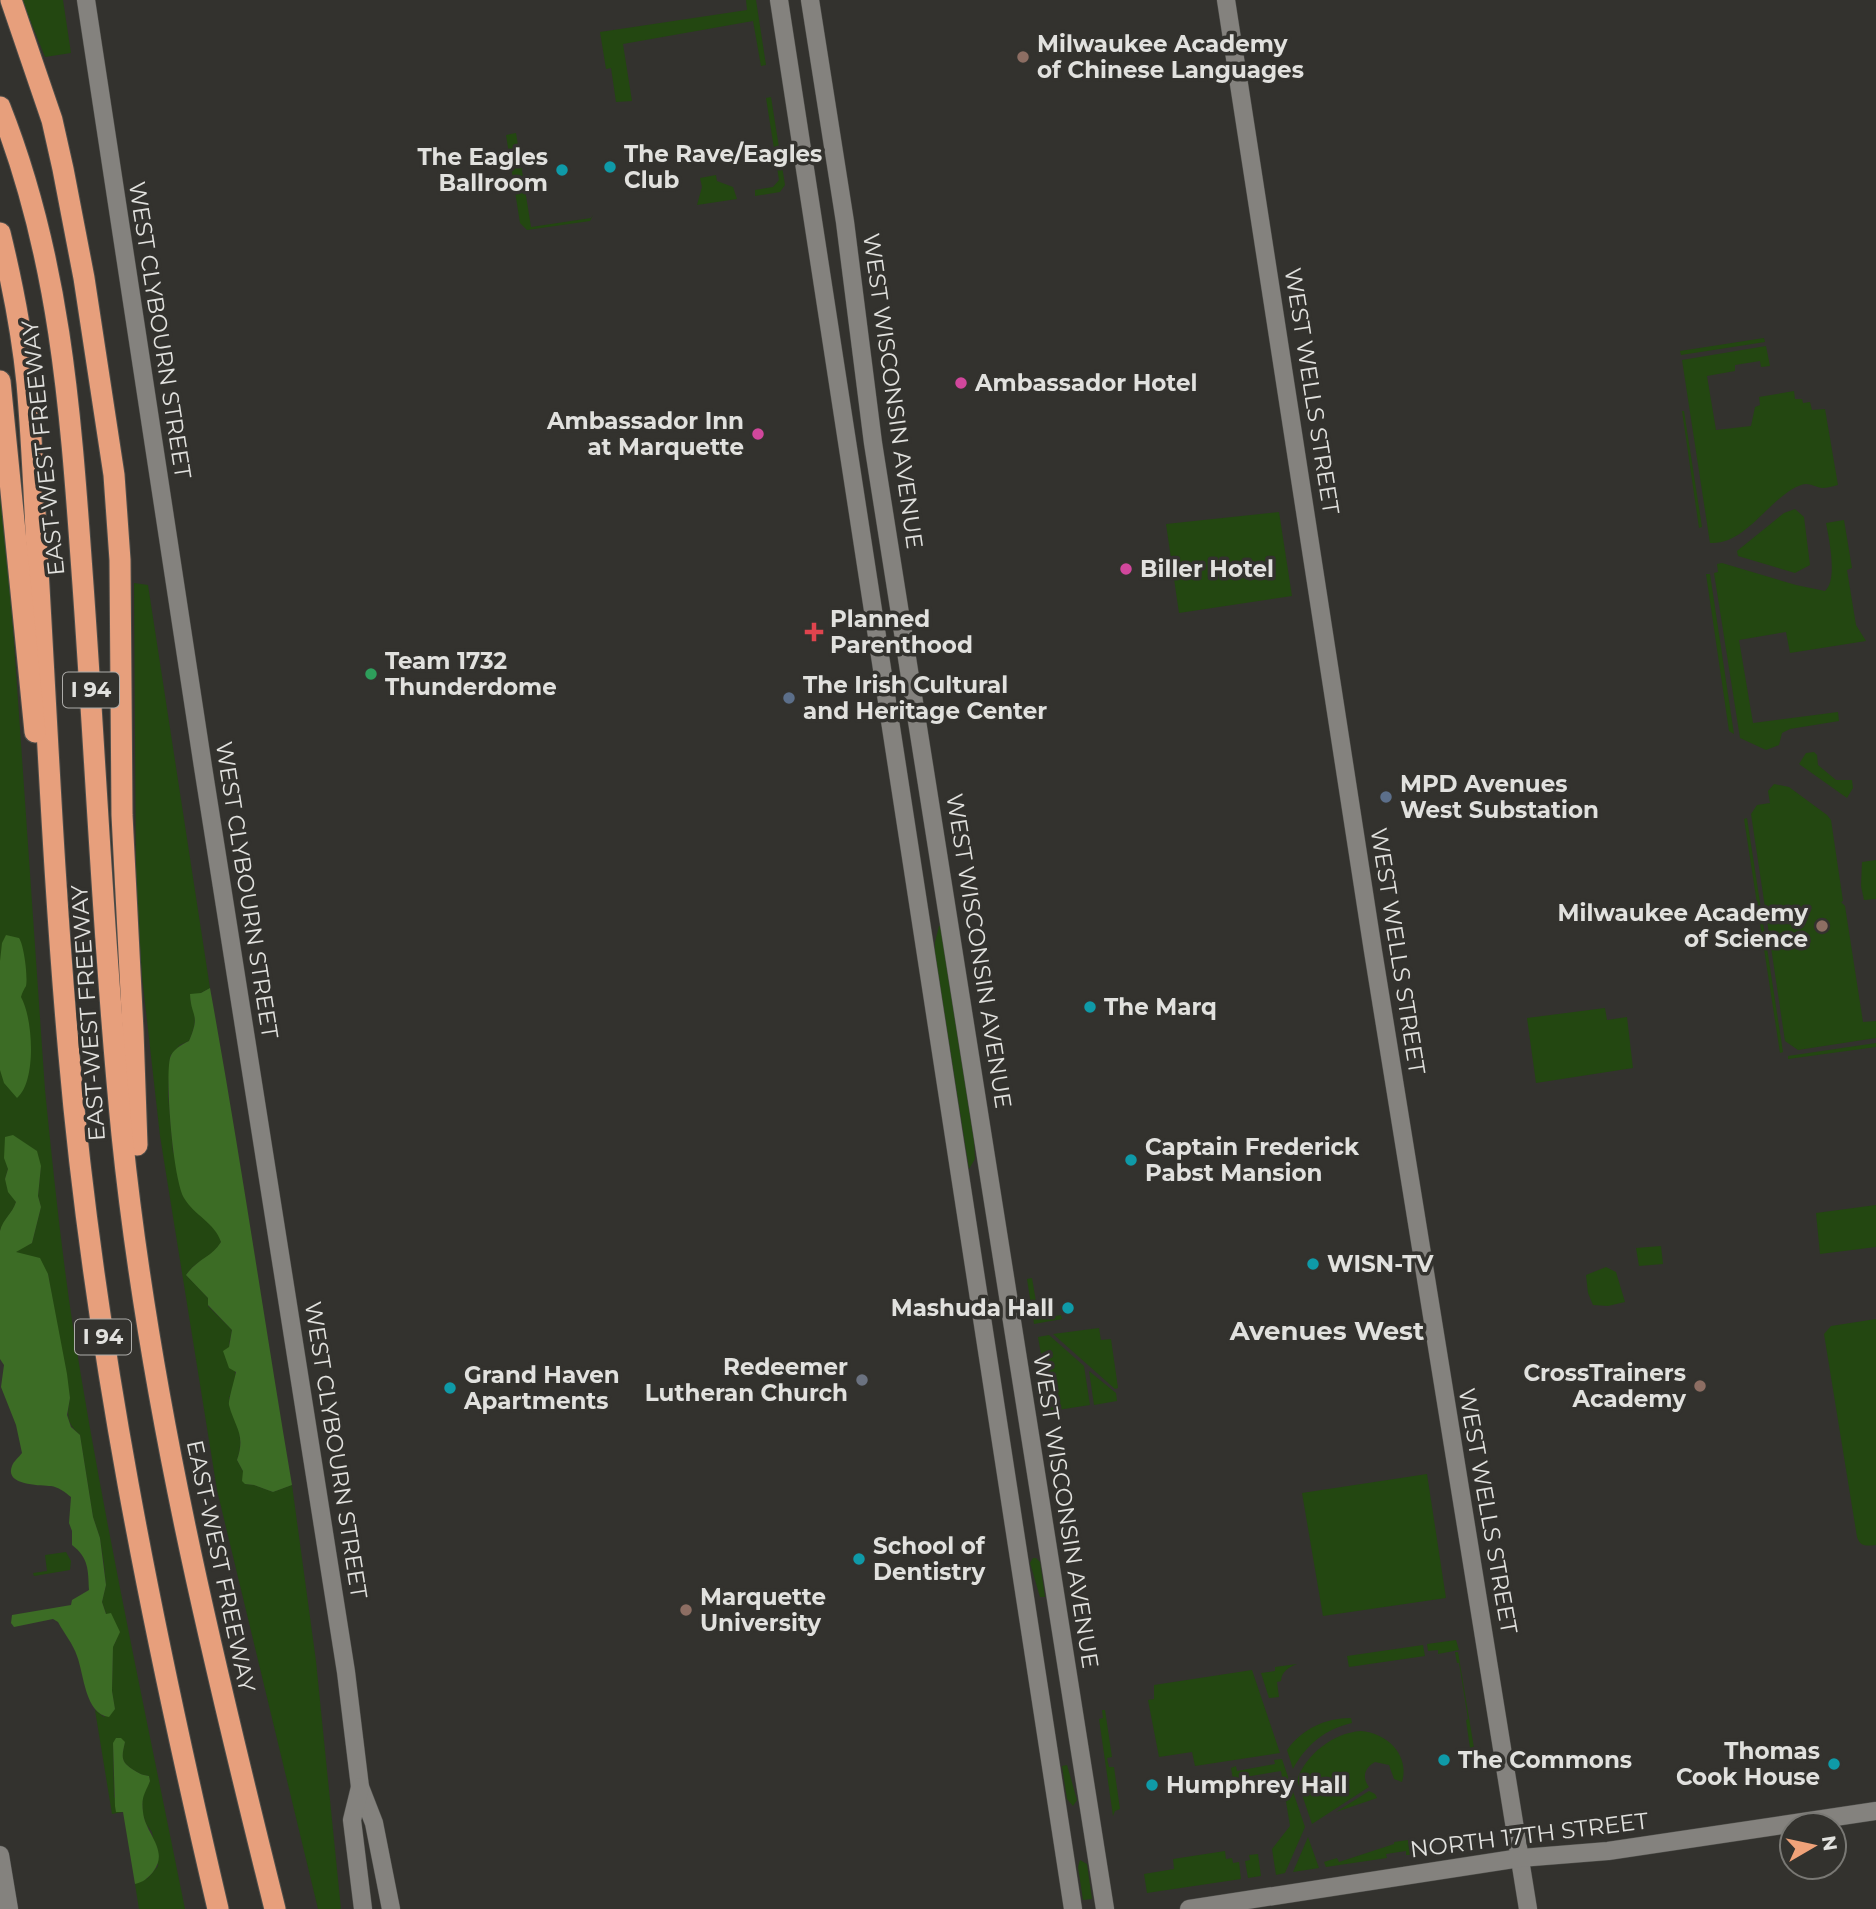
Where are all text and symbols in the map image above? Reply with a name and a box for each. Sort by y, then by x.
place label: Milwaukee Academy of Chinese Languages [1037,30,1304,84]
marker: Milwaukee Academy of Chinese Languages [1015,49,1031,65]
place label: The Rave/Eagles Club [624,140,822,194]
place label: The Eagles Ballroom [417,143,548,197]
marker: The Rave/Eagles Club [602,159,618,175]
marker: The Eagles Ballroom [554,162,570,178]
street label: WEST CLYBOURN STREET [123,180,197,481]
street label: WEST WISCONSIN AVENUE [857,231,929,551]
street label: WEST WELLS STREET [1279,266,1345,517]
street label: EAST-WEST FREEWAY [16,318,70,577]
place label: Ambassador Hotel [974,369,1197,397]
marker: Ambassador Hotel [953,375,969,391]
place label: Ambassador Inn at Marquette [546,407,744,461]
marker: Ambassador Inn at Marquette [750,426,766,442]
place label: Biller Hotel [1140,555,1274,583]
marker: Biller Hotel [1118,561,1134,577]
place label: Planned Parenthood [830,605,973,659]
marker: Planned Parenthood [804,622,824,642]
place label: Team 1732 Thunderdome [385,647,557,701]
marker: Team 1732 Thunderdome [363,666,379,682]
place label: The Irish Cultural and Heritage Center [803,671,1047,725]
road number: I 94 [63,672,119,708]
marker: The Irish Cultural and Heritage Center [781,690,797,706]
street label: WEST CLYBOURN STREET [210,740,284,1041]
place label: MPD Avenues West Substation [1400,770,1599,824]
marker: MPD Avenues West Substation [1378,789,1394,805]
street label: WEST WISCONSIN AVENUE [940,792,1018,1110]
street label: WEST WELLS STREET [1365,826,1431,1077]
street label: EAST-WEST FREEWAY [65,884,111,1142]
place label: Milwaukee Academy of Science [1558,899,1808,953]
marker: Milwaukee Academy of Science [1814,918,1830,934]
place label: The Marq [1104,993,1217,1021]
marker: The Marq [1082,999,1098,1015]
place label: Captain Frederick Pabst Mansion [1145,1133,1360,1187]
marker: Captain Frederick Pabst Mansion [1123,1152,1139,1168]
place label: WISN-TV [1327,1250,1434,1278]
marker: WISN-TV [1305,1256,1321,1272]
place label: Mashuda Hall [891,1294,1054,1322]
street label: WEST CLYBOURN STREET [299,1300,373,1601]
marker: Mashuda Hall [1060,1300,1076,1316]
district label: Avenues West [1229,1315,1424,1347]
road number: I 94 [75,1320,131,1354]
street label: WEST WISCONSIN AVENUE [1027,1352,1105,1670]
place label: Redeemer Lutheran Church [645,1353,848,1407]
place label: CrossTrainers Academy [1523,1359,1686,1413]
place label: Grand Haven Apartments [463,1361,620,1415]
marker: Redeemer Lutheran Church [854,1372,870,1388]
marker: CrossTrainers Academy [1692,1378,1708,1394]
marker: Grand Haven Apartments [442,1380,458,1396]
street label: WEST WELLS STREET [1453,1386,1524,1637]
street label: EAST-WEST FREEWAY [181,1438,261,1695]
place label: School of Dentistry [873,1532,986,1586]
marker: School of Dentistry [851,1551,867,1567]
place label: Marquette University [700,1583,826,1637]
marker: Marquette University [678,1602,694,1618]
place label: Thomas Cook House [1676,1737,1820,1791]
place label: The Commons [1458,1746,1632,1774]
marker: The Commons [1436,1752,1452,1768]
marker: Thomas Cook House [1826,1756,1842,1772]
place label: Humphrey Hall [1166,1771,1347,1799]
marker: Humphrey Hall [1144,1777,1160,1793]
street label: NORTH 17TH STREET [1408,1806,1651,1864]
north arrow [1778,1811,1848,1881]
text: N [1817,1834,1842,1853]

